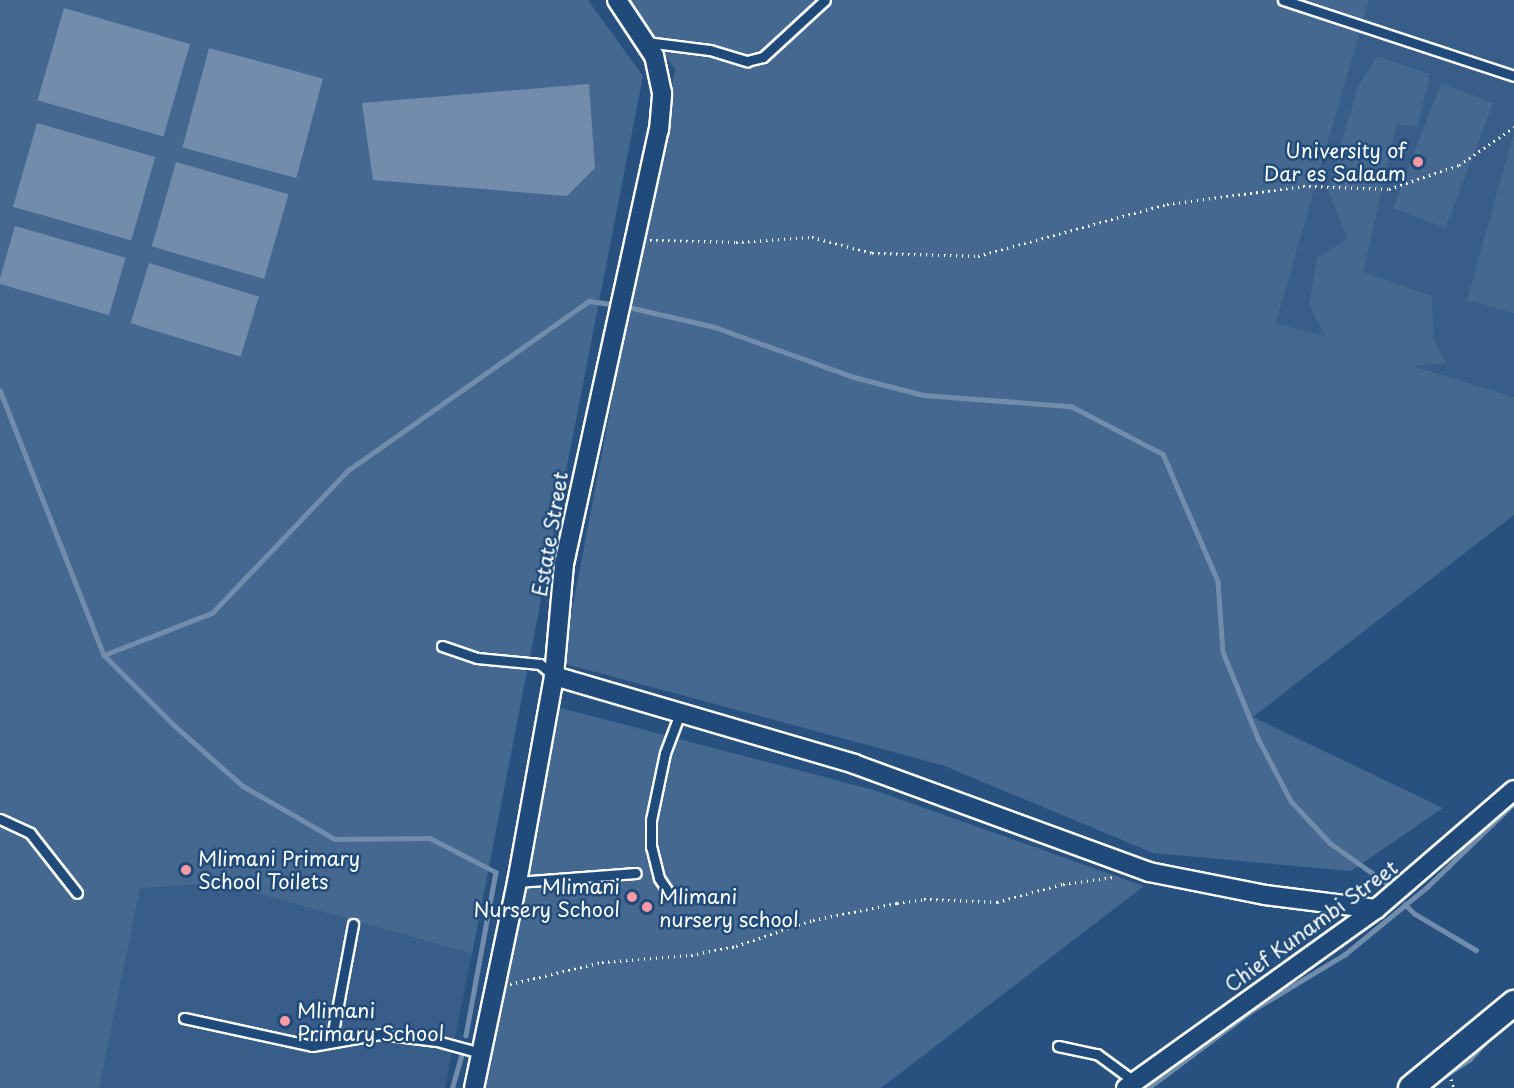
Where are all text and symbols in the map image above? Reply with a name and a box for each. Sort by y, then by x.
place label: University of Dar es Salaam [1262,138,1406,185]
marker: University of Dar es Salaam [1411,155,1425,169]
street label: Estate Street [527,470,573,598]
place label: Mlimani Primary School Toilets [198,846,361,893]
street label: Chief Kunambi Street [1220,855,1402,997]
marker: Mlimani Primary School Toilets [179,863,193,877]
place label: Mlimani Nursery School [473,874,620,921]
place label: Mlimani nursery school [659,884,799,931]
marker: Mlimani Nursery School [625,890,639,904]
marker: Mlimani nursery school [640,900,654,914]
place label: Mlimani Primary School [297,998,444,1045]
marker: Mlimani Primary School [278,1014,292,1028]

